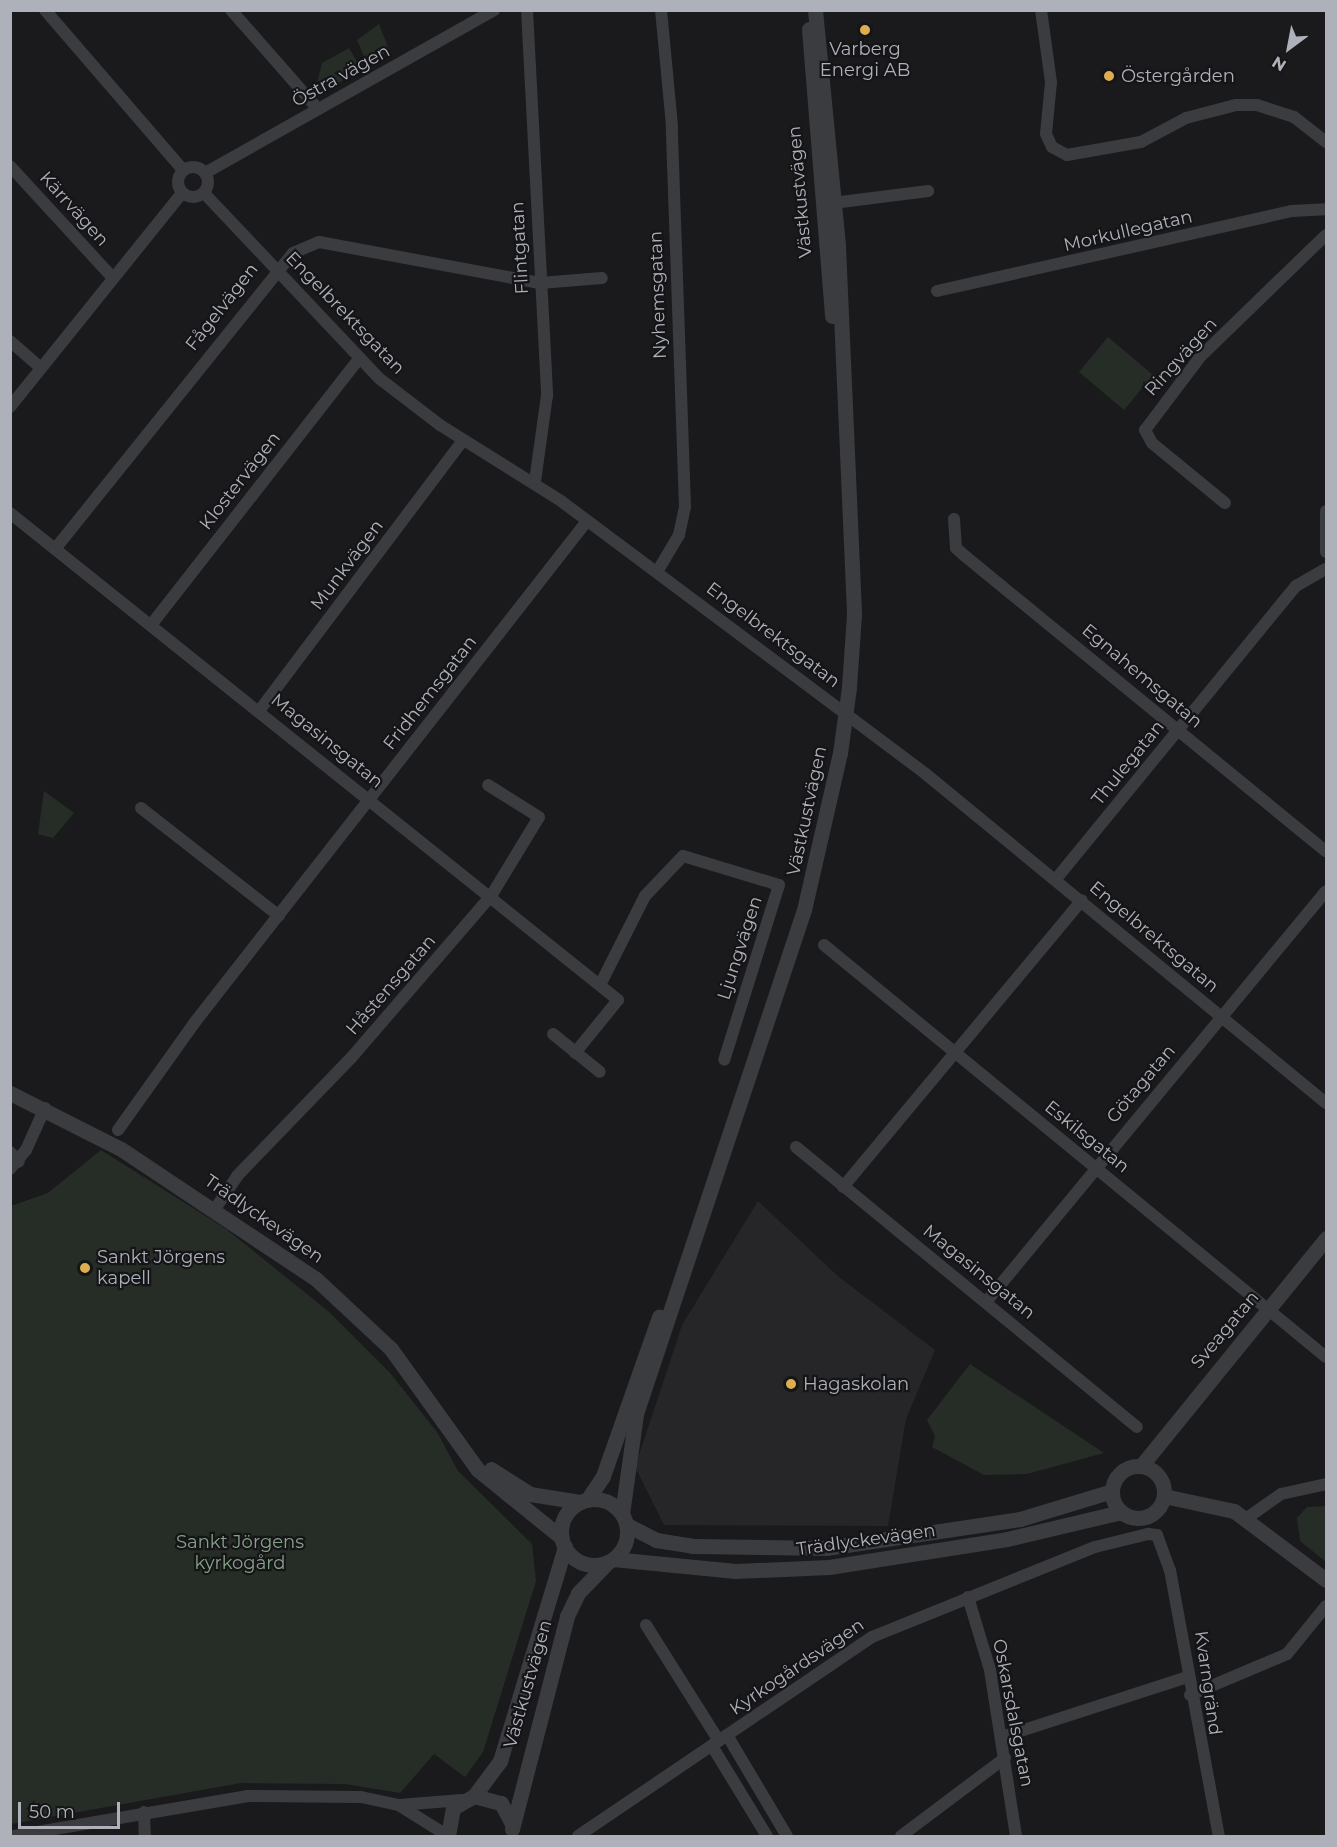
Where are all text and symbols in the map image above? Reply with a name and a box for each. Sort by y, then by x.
north arrow [1259,18,1319,78]
marker: Varberg Energi AB [858,23,872,37]
place label: Varberg Energi AB [820,39,910,82]
street label: Östra vägen [288,40,394,112]
text: N [1269,52,1290,75]
place label: Östergården [1121,65,1235,87]
marker: Östergården [1102,69,1116,83]
street label: Västkustvägen [783,125,817,259]
street label: Kärrvägen [35,167,113,251]
street label: Flintgatan [507,201,533,295]
street label: Morkullegatan [1062,206,1194,256]
street label: Nyhemsgatan [645,231,671,359]
street label: Engelbrektsgatan [281,247,409,379]
street label: Fågelvägen [181,259,263,355]
street label: Ringvägen [1140,313,1222,401]
street label: Klostervägen [195,428,285,534]
street label: Munkvägen [306,516,388,614]
street label: Engelbrektsgatan [702,578,844,692]
street label: Egnahemsgatan [1077,619,1207,733]
street label: Fridhemsgatan [379,632,481,754]
street label: Magasinsgatan [267,689,387,793]
street label: Thulegatan [1087,716,1169,810]
street label: Västkustvägen [783,744,831,878]
street label: Engelbrektsgatan [1085,877,1223,997]
street label: Ljungvägen [713,894,767,1002]
street label: Håstensgatan [342,931,440,1039]
street label: Götagatan [1102,1040,1180,1128]
street label: Eskilsgatan [1040,1096,1134,1178]
street label: Trädlyckevägen [200,1170,328,1268]
street label: Magasinsgatan [919,1220,1039,1324]
place label: Sankt Jörgens kapell [97,1247,225,1290]
marker: Sankt Jörgens kapell [78,1261,92,1275]
street label: Sveagatan [1186,1287,1264,1373]
place label: Hagaskolan [803,1373,909,1395]
marker: Hagaskolan [784,1377,798,1391]
street label: Trädlyckevägen [795,1520,937,1560]
park label: Sankt Jörgens kyrkogård [176,1532,304,1574]
street label: Kyrkogårdsvägen [726,1614,868,1720]
street label: Västkustvägen [499,1617,557,1751]
street label: Kvarngränd [1190,1629,1226,1737]
street label: Oskarsdalsgatan [988,1637,1038,1789]
scale bar [21,1790,123,1828]
text: 50 m [29,1801,75,1823]

